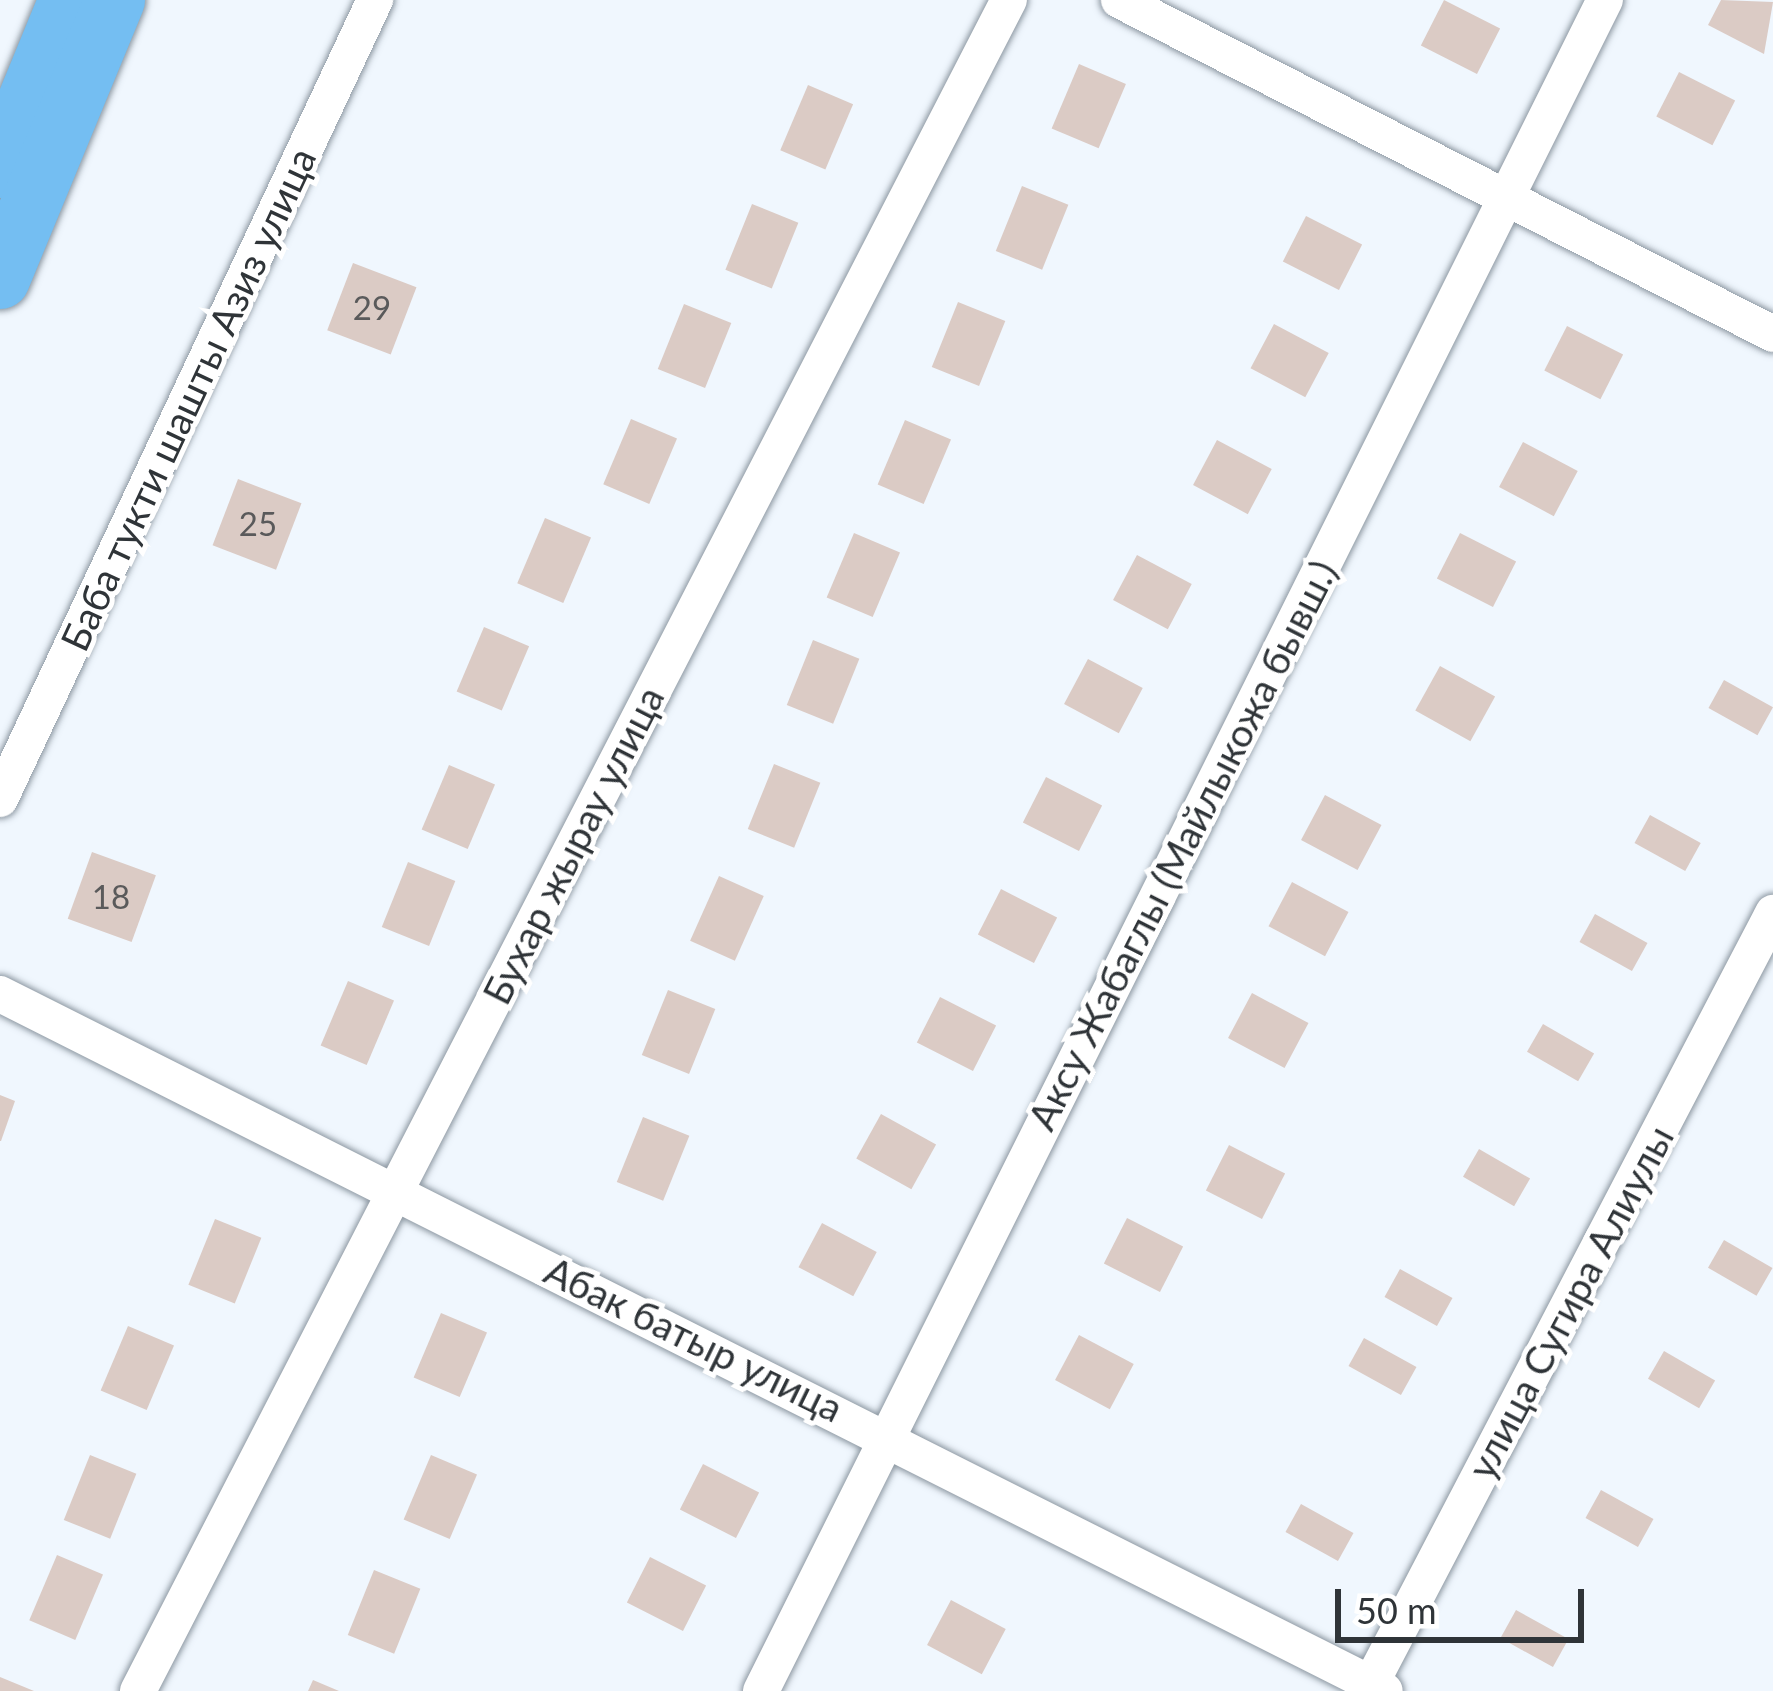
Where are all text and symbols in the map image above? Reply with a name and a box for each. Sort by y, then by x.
street label: Баба тукти шашты Азиз улица [51,140,325,658]
house number: 29 [353,288,391,328]
house number: 25 [239,504,277,544]
street label: Аксу Жабаглы (Майлыкожа бывш.) [1018,553,1346,1137]
street label: Бухар жырау улица [473,678,673,1012]
house number: 18 [92,877,130,917]
street label: улица Сугира Алиулы [1457,1118,1683,1486]
street label: Абак батыр улица [537,1247,851,1431]
scale bar [1341,1565,1590,1639]
text: 50 m [1356,1588,1437,1632]

